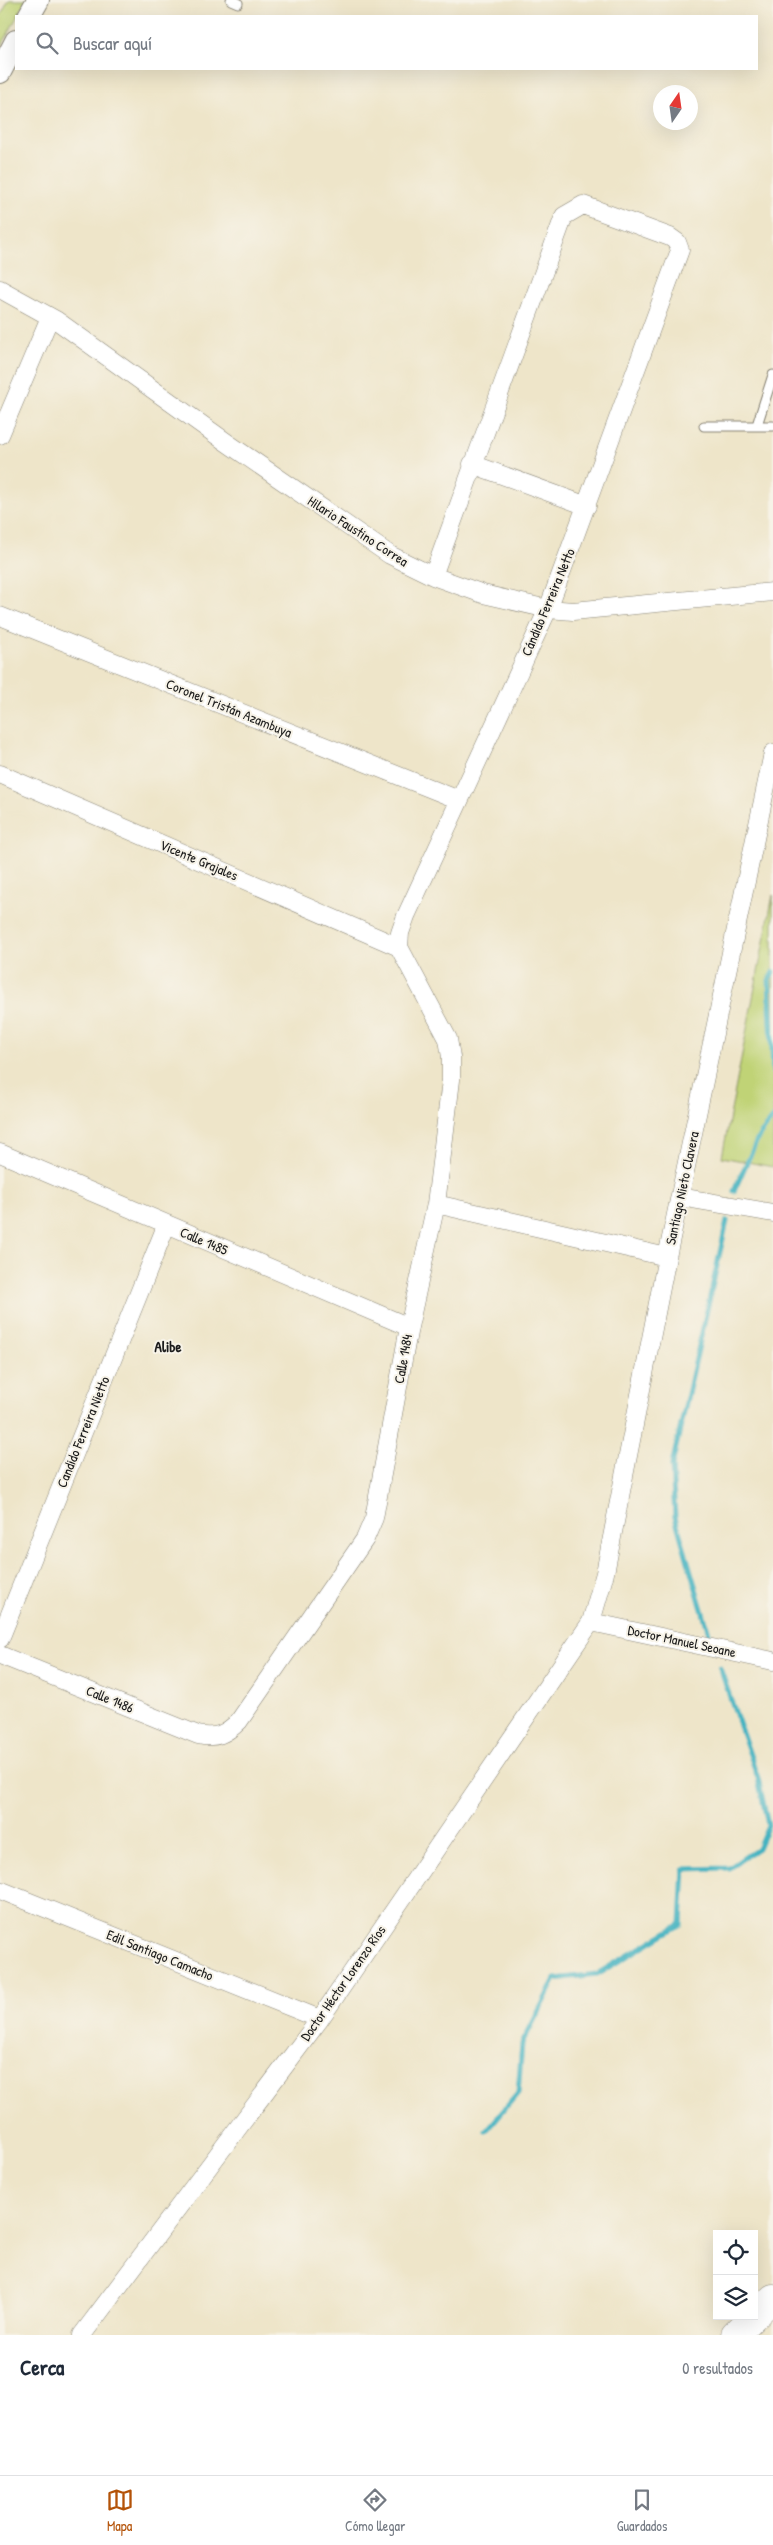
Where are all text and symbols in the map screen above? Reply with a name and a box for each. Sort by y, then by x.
search box [15,15,758,70]
icon: search [33,29,61,57]
text: Buscar aquí [73,30,152,56]
north arrow [653,85,698,130]
street label: Hilario Faustino Correa [304,491,413,571]
street label: Cándido Ferreira Netto [516,545,579,658]
street label: Coronel Tristán Azambuya [163,674,295,743]
street label: Vicente Grajales [157,835,241,885]
street label: Santiago Nieto Clavera [660,1129,704,1247]
street label: Calle 1485 [177,1222,231,1259]
street label: Calle 1484 [389,1333,416,1385]
district label: Alibe [155,1336,181,1357]
street label: Candido Ferreira Nietto [52,1373,114,1490]
street label: Doctor Manuel Seoane [626,1620,738,1661]
street label: Calle 1486 [83,1680,137,1717]
street label: Doctor Héctor Lorenzo Ríos [296,1921,390,2044]
street label: Edil Santiago Camacho [104,1924,217,1986]
map controls [713,2230,758,2320]
button: locate [713,2230,758,2275]
button: layers [713,2275,758,2320]
text: Cerca [20,2353,64,2382]
text: 0 resultados [682,2357,753,2379]
tab: Mapa [106,2486,134,2535]
tab: Cómo llegar [345,2486,405,2535]
tab: Guardados [617,2486,667,2535]

